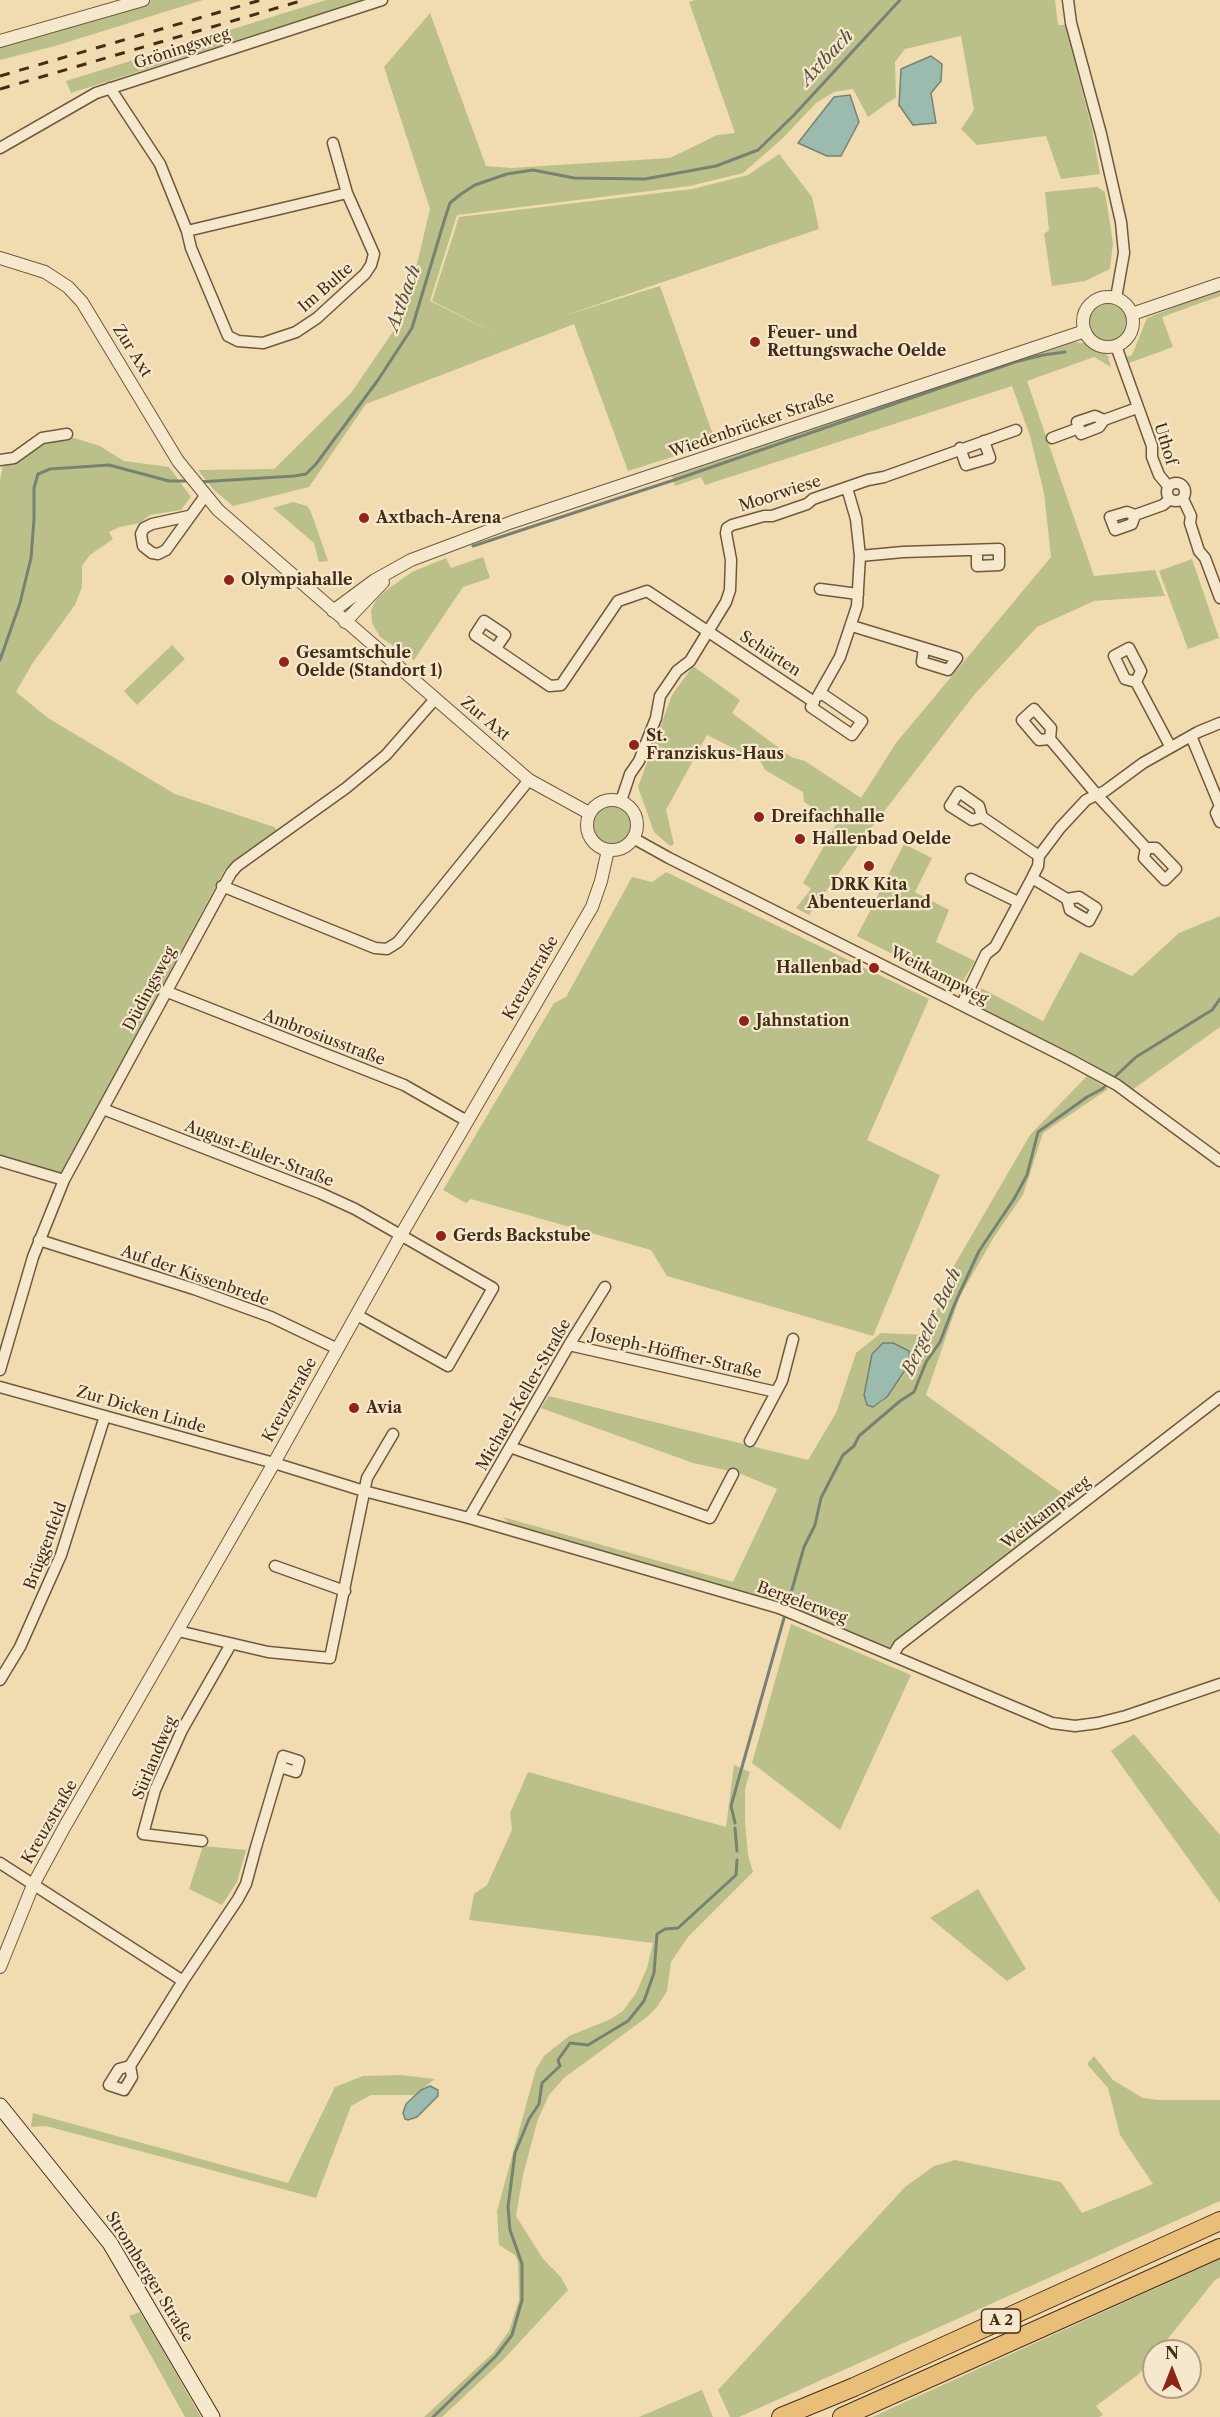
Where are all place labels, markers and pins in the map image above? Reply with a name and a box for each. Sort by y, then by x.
place label: Feuer- und Rettungswache Oelde [767,323,946,361]
marker: Feuer- und Rettungswache Oelde [748,335,762,349]
place label: Axtbach-Arena [376,508,501,528]
marker: Axtbach-Arena [357,511,371,525]
place label: Olympiahalle [241,570,353,590]
marker: Olympiahalle [222,573,236,587]
place label: Gesamtschule Oelde (Standort 1) [296,643,442,681]
marker: Gesamtschule Oelde (Standort 1) [277,655,291,669]
place label: St. Franziskus-Haus [646,726,784,764]
marker: St. Franziskus-Haus [627,738,641,752]
place label: Dreifachhalle [771,807,885,827]
marker: Dreifachhalle [752,810,766,824]
place label: Hallenbad Oelde [812,829,951,849]
marker: Hallenbad Oelde [793,832,807,846]
marker: DRK Kita Abenteuerland [862,859,876,873]
place label: DRK Kita Abenteuerland [807,875,931,913]
place label: Hallenbad [776,958,862,978]
marker: Hallenbad [867,961,881,975]
place label: Jahnstation [756,1011,850,1031]
marker: Jahnstation [737,1014,751,1028]
place label: Gerds Backstube [453,1226,591,1246]
marker: Gerds Backstube [434,1229,448,1243]
place label: Avia [366,1398,402,1418]
marker: Avia [347,1401,361,1415]

